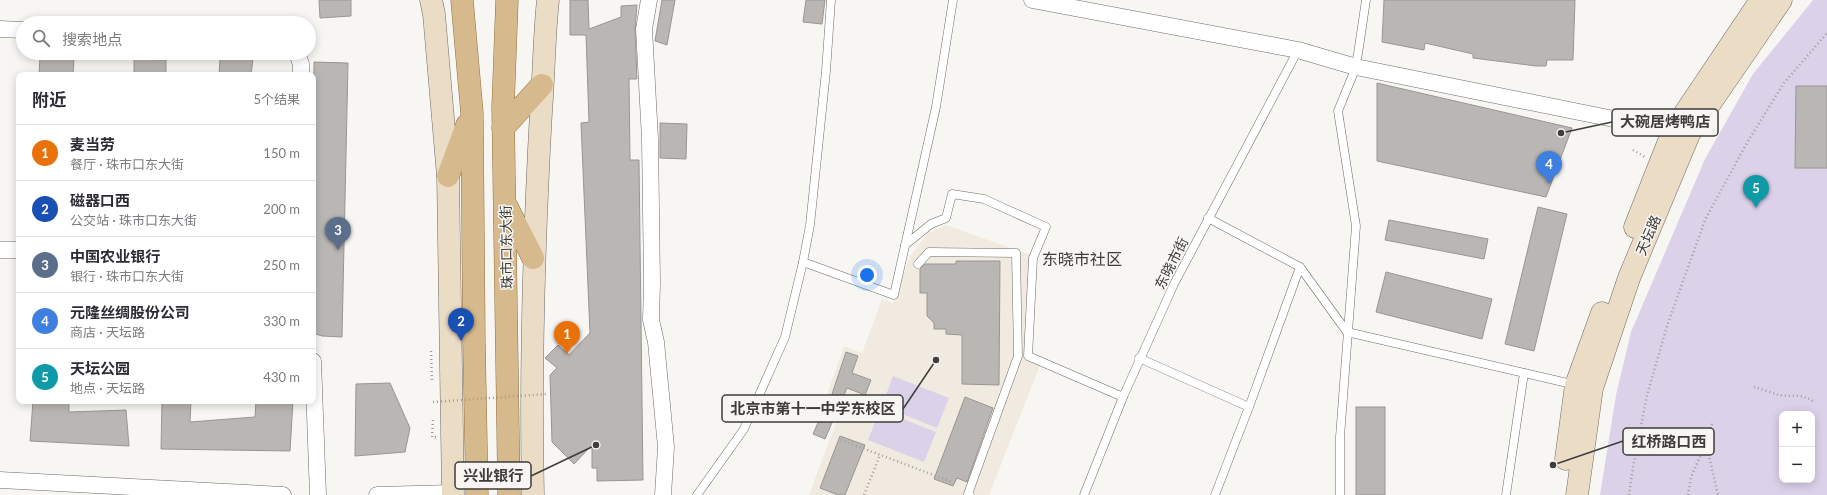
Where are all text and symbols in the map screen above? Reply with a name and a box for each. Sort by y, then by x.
search box [16,16,316,60]
icon: search [30,27,52,49]
text: 搜索地点 [62,30,122,48]
text: 附近 [32,89,66,110]
text: 5个结果 [253,91,300,107]
callout: 大碗居烤鸭店 [1612,109,1718,136]
text: 大碗居烤鸭店 [1620,112,1710,130]
text: 麦当劳 [70,135,115,153]
text: 1 [41,145,49,161]
text: 150 m [263,145,300,161]
pin: 4 [1536,151,1562,184]
text: 餐厅 · 珠市口东大街 [70,156,184,172]
pin: 5 [1743,175,1769,208]
text: 磁器口西 [70,191,130,209]
text: 2 [41,201,49,217]
text: 200 m [263,201,300,217]
street label: 珠市口东大街 [497,205,515,289]
text: 公交站 · 珠市口东大街 [70,212,197,228]
street label: 天坛路 [1632,212,1664,258]
pin: 3 [325,217,351,250]
street label: 东晓市街 [1151,234,1191,292]
text: 中国农业银行 [70,247,160,265]
district label: 东晓市社区 [1042,249,1122,268]
text: 3 [41,257,49,273]
text: 250 m [263,257,300,273]
your location [857,265,877,285]
text: 银行 · 珠市口东大街 [70,268,184,284]
text: 元隆丝绸股份公司 [70,303,190,321]
pin: 2 [448,308,474,341]
text: 4 [41,313,49,329]
text: 330 m [263,313,300,329]
pin: 1 [554,321,580,354]
text: 商店 · 天坛路 [70,324,145,340]
text: 天坛公园 [70,359,130,377]
text: 5 [41,369,49,385]
text: 430 m [263,369,300,385]
text: 地点 · 天坛路 [70,380,145,396]
callout: 北京市第十一中学东校区 [722,395,903,422]
text: 北京市第十一中学东校区 [730,399,896,417]
map controls [1779,411,1815,483]
button: + [1779,411,1815,447]
callout: 红桥路口西 [1623,428,1714,455]
text: 红桥路口西 [1631,432,1707,450]
button: − [1779,447,1815,483]
callout: 兴业银行 [455,462,531,489]
text: 兴业银行 [463,466,523,484]

